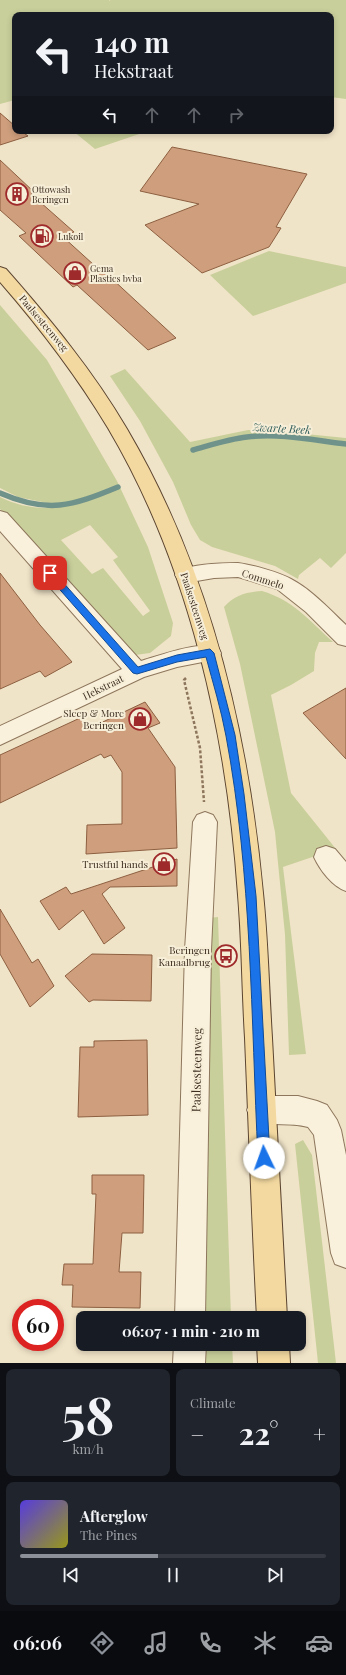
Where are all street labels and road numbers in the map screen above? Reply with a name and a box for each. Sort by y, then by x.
street label: Paalsesteenweg [16,292,72,355]
street label: Commelo [240,566,286,593]
street label: Paalsesteenweg [178,571,213,642]
street label: Hekstraat [80,671,126,703]
street label: Paalsesteenweg [187,1027,205,1112]

